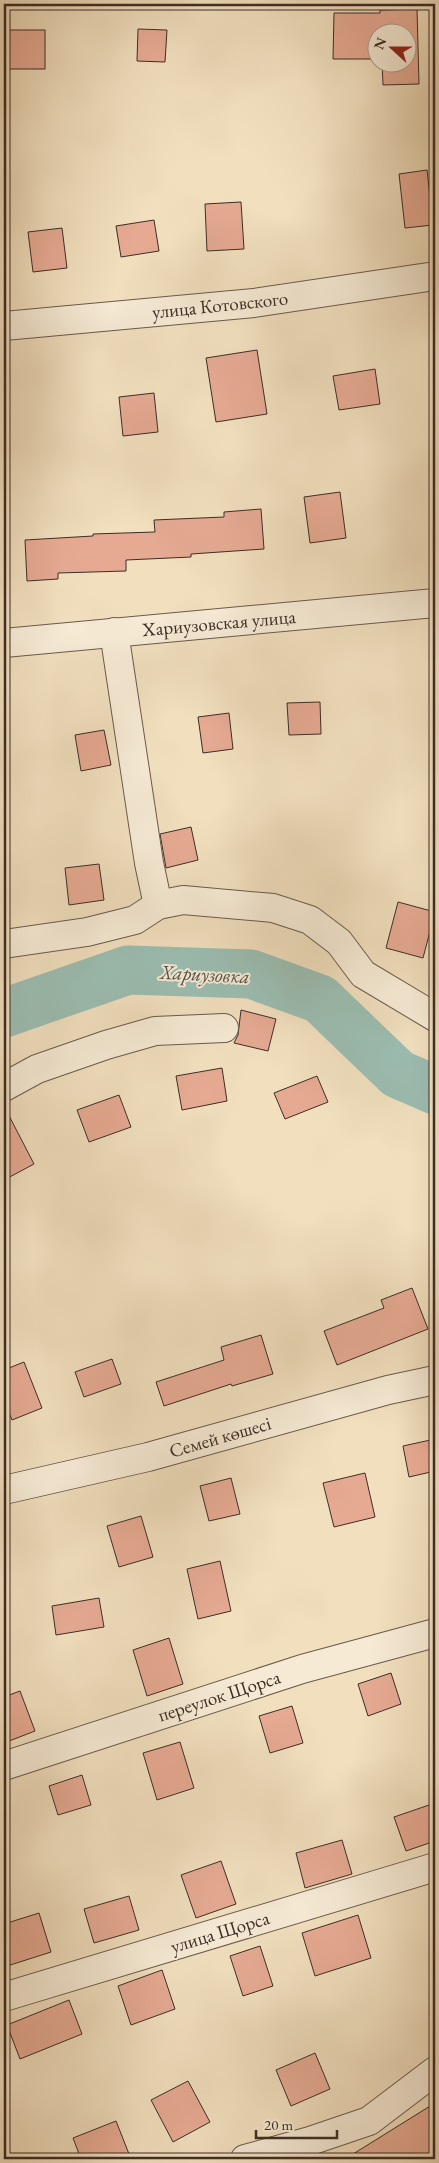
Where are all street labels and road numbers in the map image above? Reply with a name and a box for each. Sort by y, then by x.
street label: улица Котовского [151,285,289,325]
street label: Хариузовская улица [140,604,297,642]
street label: Семей көшесі [166,1410,274,1463]
street label: переулок Щорса [155,1664,284,1728]
street label: улица Щорса [168,1905,273,1959]

